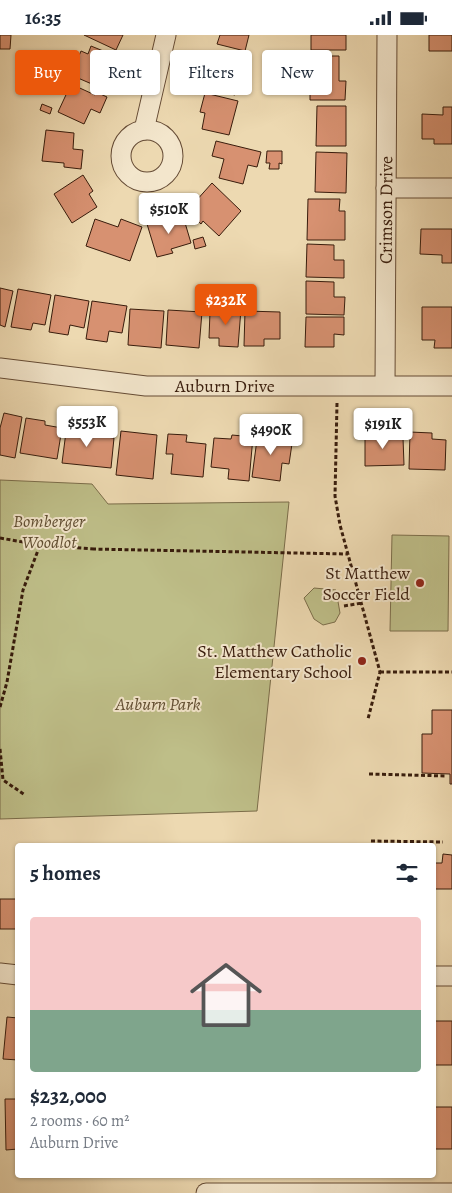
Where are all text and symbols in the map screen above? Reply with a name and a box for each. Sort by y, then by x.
text: 16:35 [25,5,61,31]
chip: Buy [15,50,80,95]
chip: Rent [90,50,160,95]
chip: Filters [170,50,252,95]
chip: New [262,50,332,95]
street label: Crimson Drive [374,156,398,264]
pin: $510K [134,193,204,235]
text: $510K [150,198,188,220]
pin: $232K [191,283,261,326]
text: $232K [206,289,246,311]
street label: Auburn Drive [174,374,275,398]
pin: $553K [52,405,122,448]
pin: $191K [348,407,418,450]
text: $553K [68,411,106,433]
pin: $490K [236,413,306,456]
text: $191K [365,413,401,435]
text: $490K [251,419,291,441]
park label: Bomberger Woodlot [13,509,86,554]
place label: St Matthew Soccer Field [323,561,410,606]
marker: St Matthew Soccer Field [414,577,426,589]
place label: St. Matthew Catholic Elementary School [197,639,353,684]
marker: St. Matthew Catholic Elementary School [356,655,368,667]
park label: Auburn Park [115,692,200,716]
text: 5 homes [30,859,101,887]
icon: filters [393,859,421,887]
icon: home [181,950,271,1040]
text: $232,000 [30,1082,106,1110]
text: 2 rooms · 60 m² [30,1110,130,1132]
text: Auburn Drive [30,1132,118,1154]

